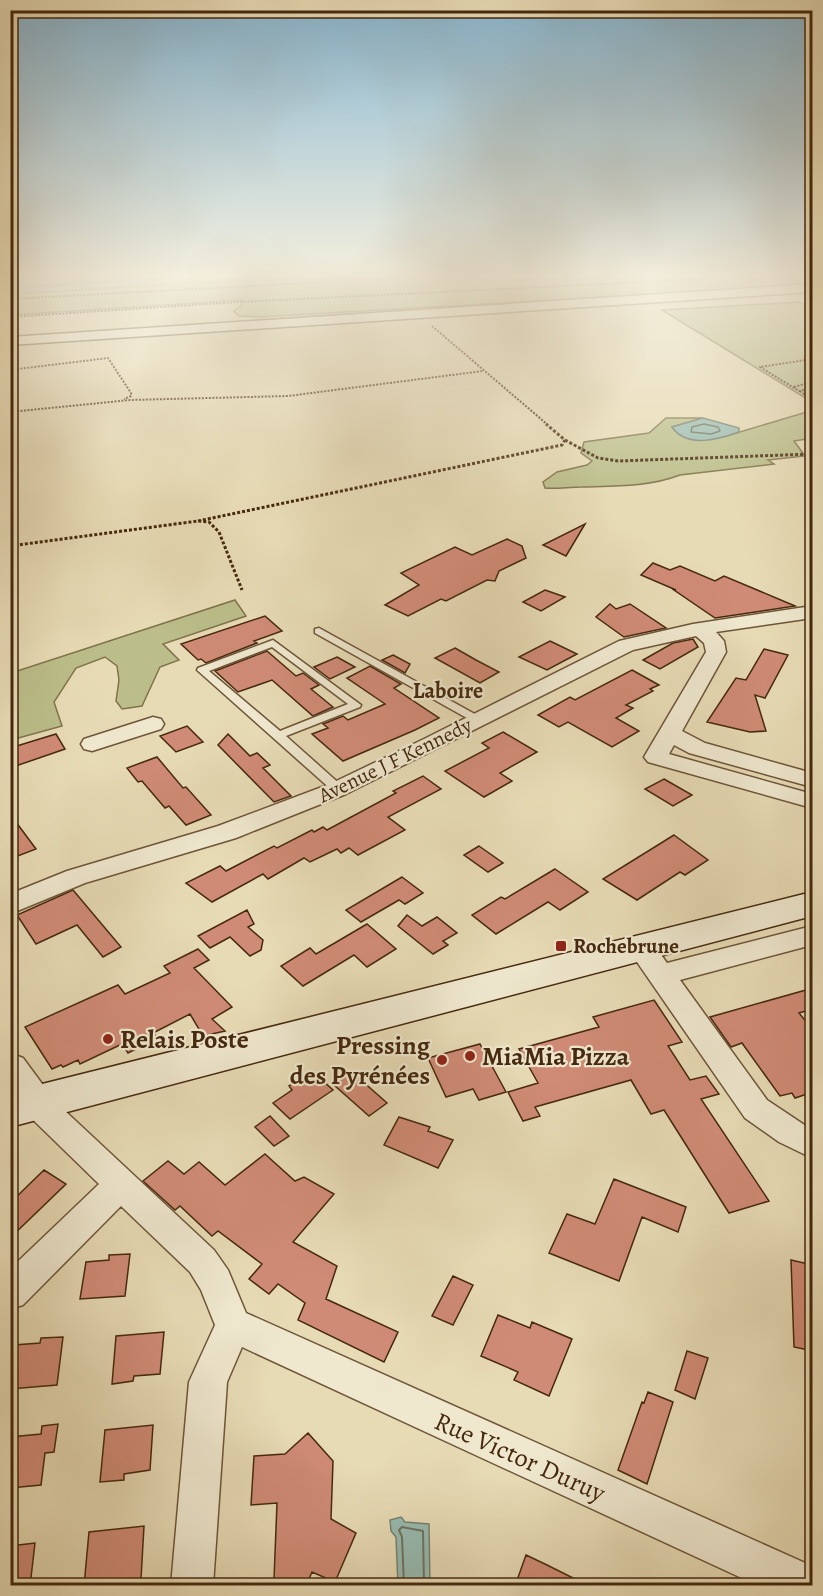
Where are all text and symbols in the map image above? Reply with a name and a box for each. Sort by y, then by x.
district label: Laboire [413,676,483,706]
street label: Avenue J F Kennedy [313,710,477,810]
place label: Rochebrune [573,932,679,960]
marker: Rochebrune [554,939,568,953]
place label: Relais Poste [120,1022,249,1057]
place label: Pressing des Pyrénées [290,1028,431,1093]
marker: Relais Poste [101,1032,115,1046]
place label: MiaMia Pizza [482,1039,630,1074]
marker: MiaMia Pizza [463,1049,477,1063]
marker: Pressing des Pyrénées [435,1053,449,1067]
street label: Rue Victor Duruy [429,1404,611,1511]

